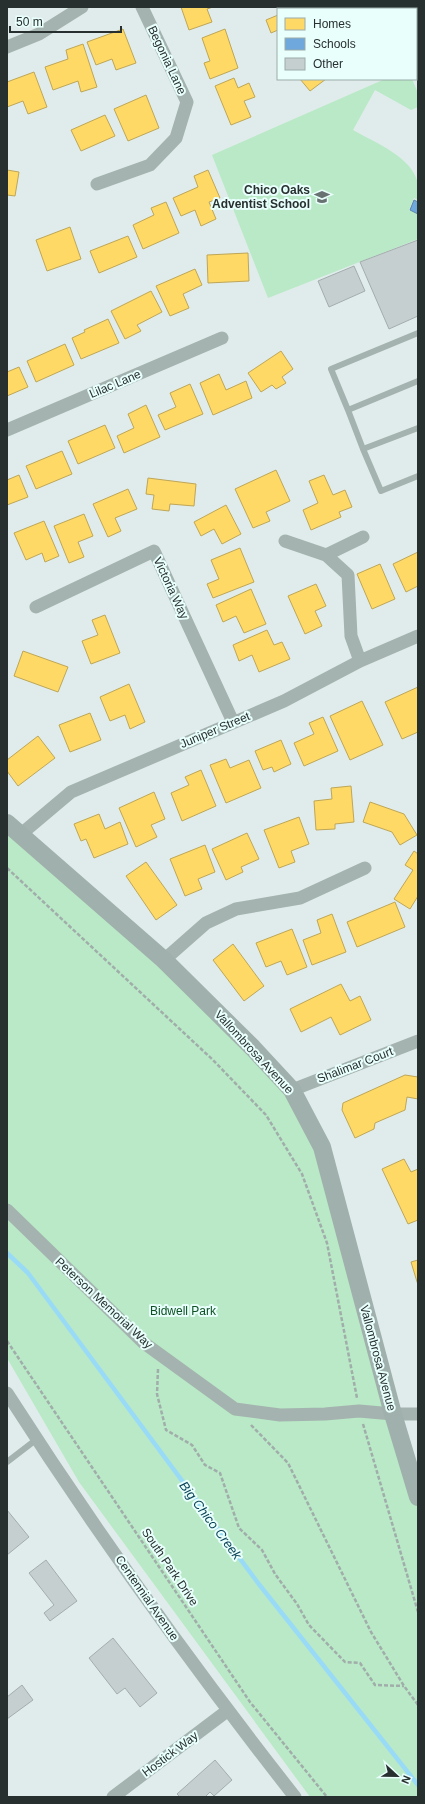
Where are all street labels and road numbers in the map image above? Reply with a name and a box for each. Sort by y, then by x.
street label: Begonia Lane [145,23,189,97]
street label: Lilac Lane [87,367,143,401]
street label: Victoria Way [151,555,191,621]
street label: Juniper Street [178,709,253,751]
street label: Vallombrosa Avenue [212,1007,296,1097]
street label: Shalimar Court [315,1044,395,1086]
street label: Peterson Memorial Way [53,1254,155,1352]
street label: Vallombrosa Avenue [357,1304,399,1413]
street label: South Park Drive [139,1525,201,1609]
street label: Centennial Avenue [112,1553,182,1643]
street label: Hostick Way [139,1728,201,1780]

